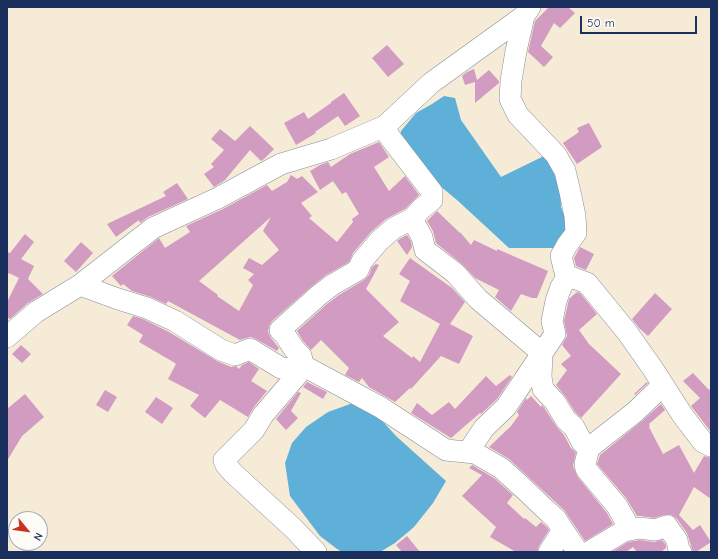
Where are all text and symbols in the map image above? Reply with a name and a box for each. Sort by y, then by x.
scale bar [582,8,699,34]
text: 50 m [587,16,615,30]
north arrow [8,511,48,551]
text: N [31,530,45,543]

